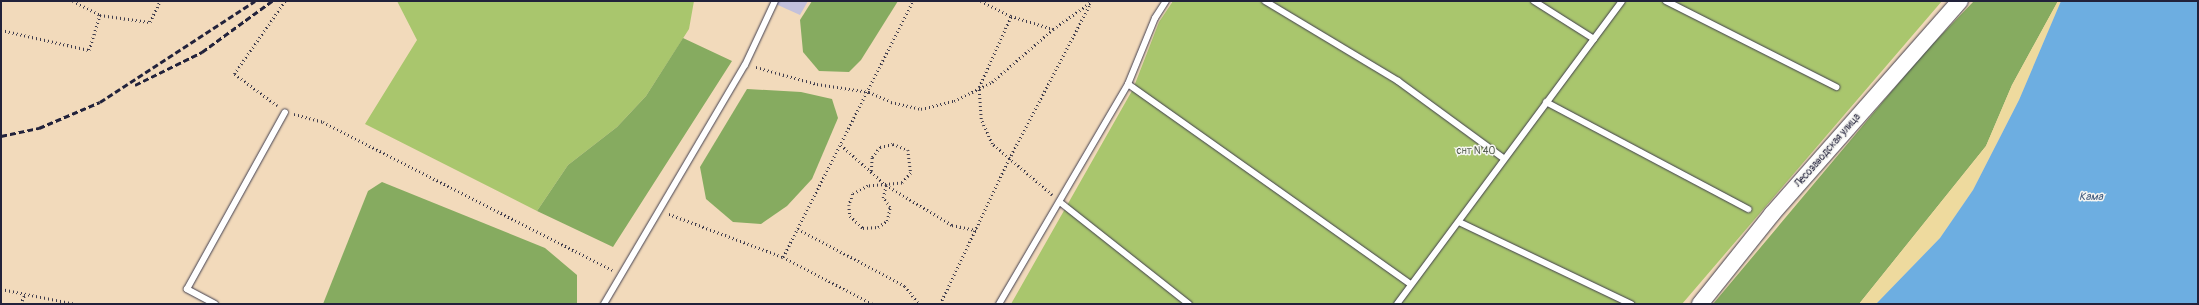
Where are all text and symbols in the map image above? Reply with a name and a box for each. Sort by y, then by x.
street label: Лесозаводская улица [1793,112,1863,190]
park label: снт N 40 [1457,146,1495,158]
water label: Кама [2079,190,2103,204]

